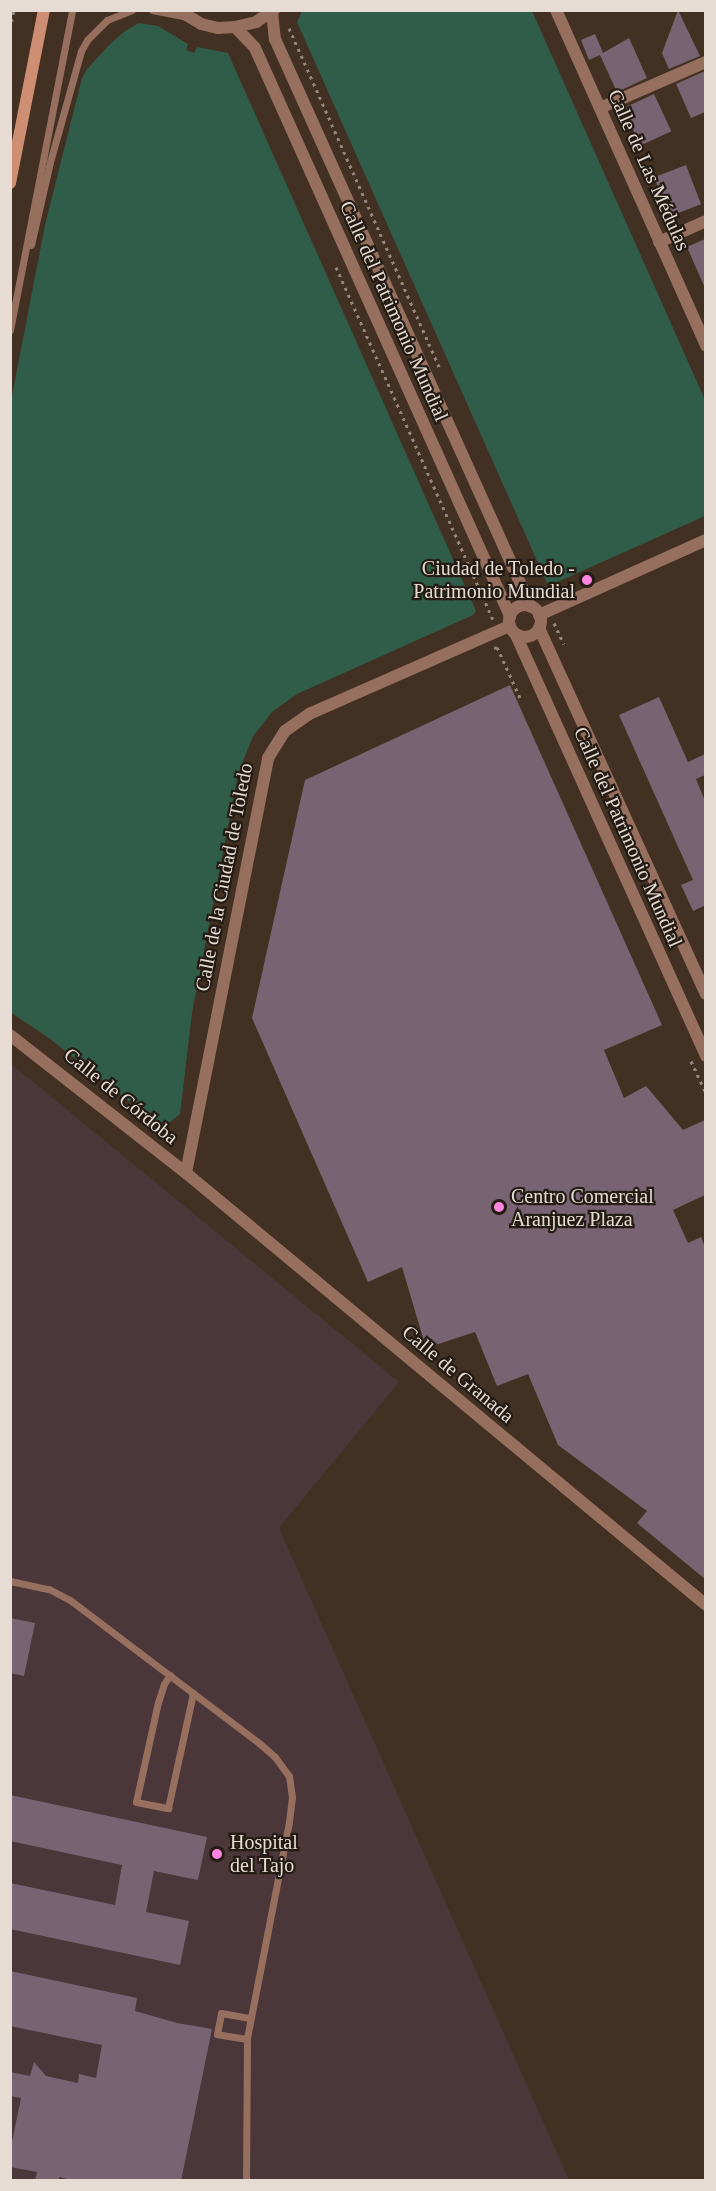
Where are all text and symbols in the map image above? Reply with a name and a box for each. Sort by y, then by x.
street label: Calle de Las Médulas [603,86,695,254]
street label: Calle del Patrimonio Mundial [335,197,453,425]
place label: Ciudad de Toledo - Patrimonio Mundial [413,556,575,603]
marker: Ciudad de Toledo - Patrimonio Mundial [580,573,594,587]
street label: Calle del Patrimonio Mundial [569,723,687,951]
street label: Calle de la Ciudad de Toledo [190,761,258,993]
street label: Calle de Córdoba [59,1043,183,1149]
place label: Centro Comercial Aranjuez Plaza [511,1184,654,1231]
marker: Centro Comercial Aranjuez Plaza [492,1200,506,1214]
street label: Calle de Granada [397,1320,519,1428]
place label: Hospital del Tajo [230,1830,298,1877]
marker: Hospital del Tajo [208,1845,226,1863]

